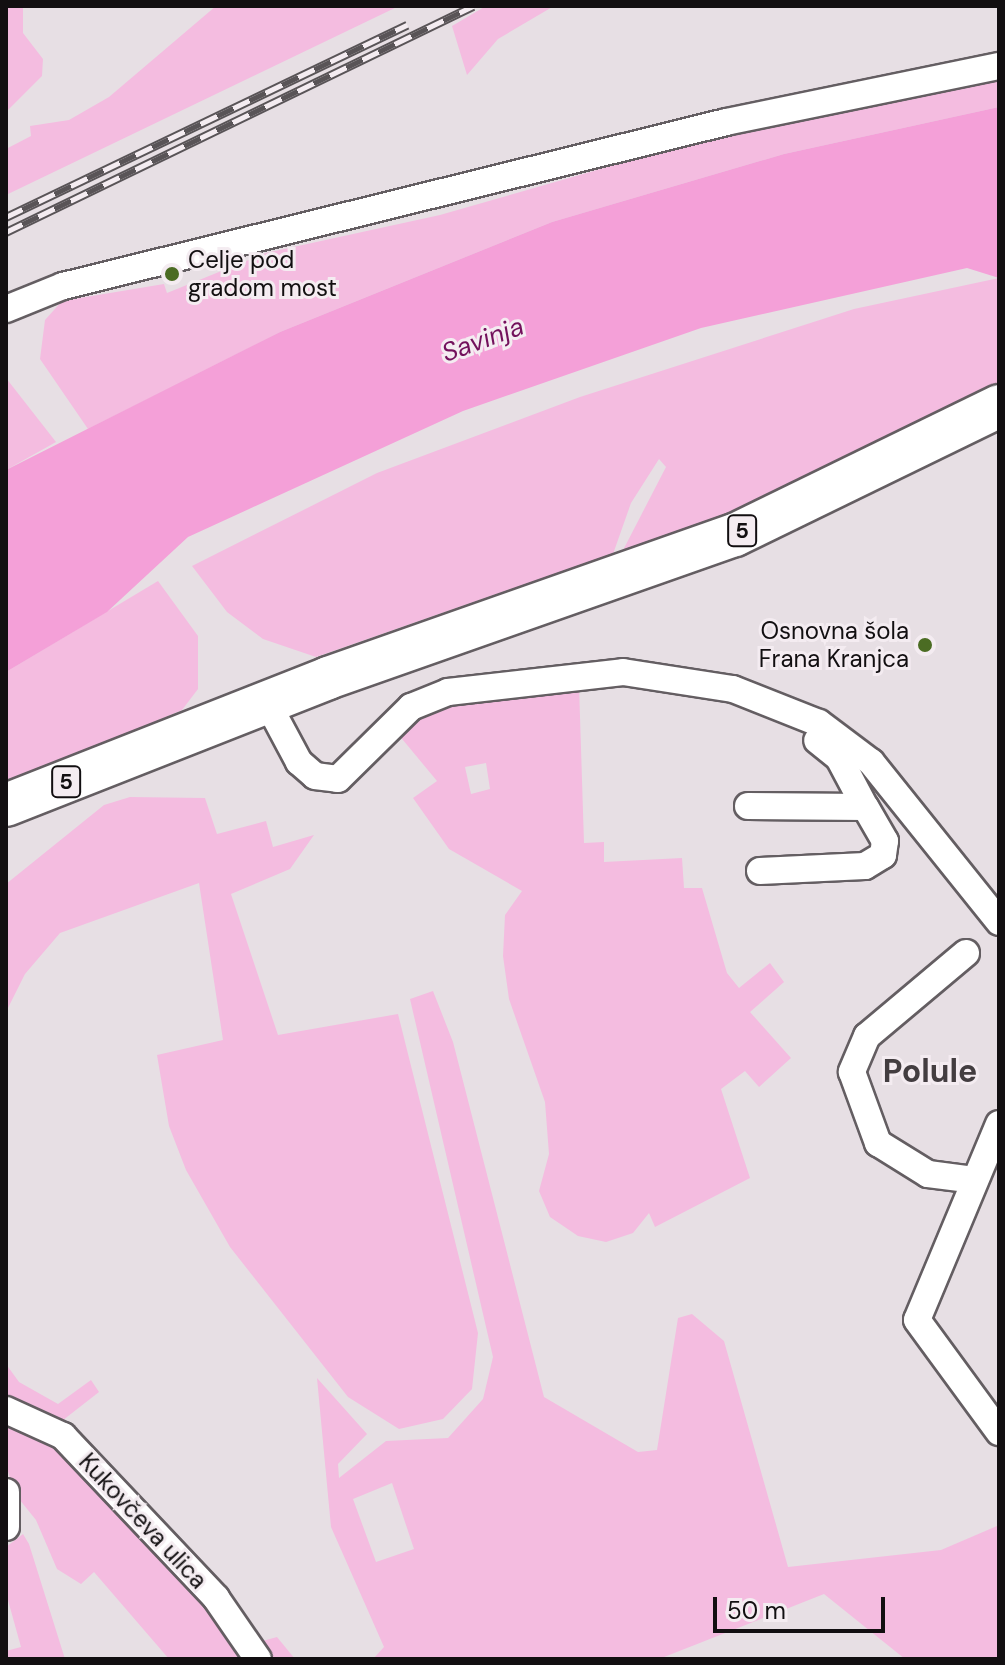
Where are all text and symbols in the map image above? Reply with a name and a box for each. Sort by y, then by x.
place label: Celje pod gradom most [188,246,337,302]
marker: Celje pod gradom most [163,265,181,283]
water label: Savinja [438,311,528,369]
road number: 5 [726,513,758,549]
place label: Osnovna šola Frana Kranjca [759,617,909,673]
marker: Osnovna šola Frana Kranjca [916,636,934,654]
road number: 5 [50,764,82,800]
district label: Polule [883,1052,977,1090]
street label: Kukovčeva ulica [73,1447,213,1595]
scale bar [717,1581,889,1631]
text: 50 m [727,1595,786,1626]

